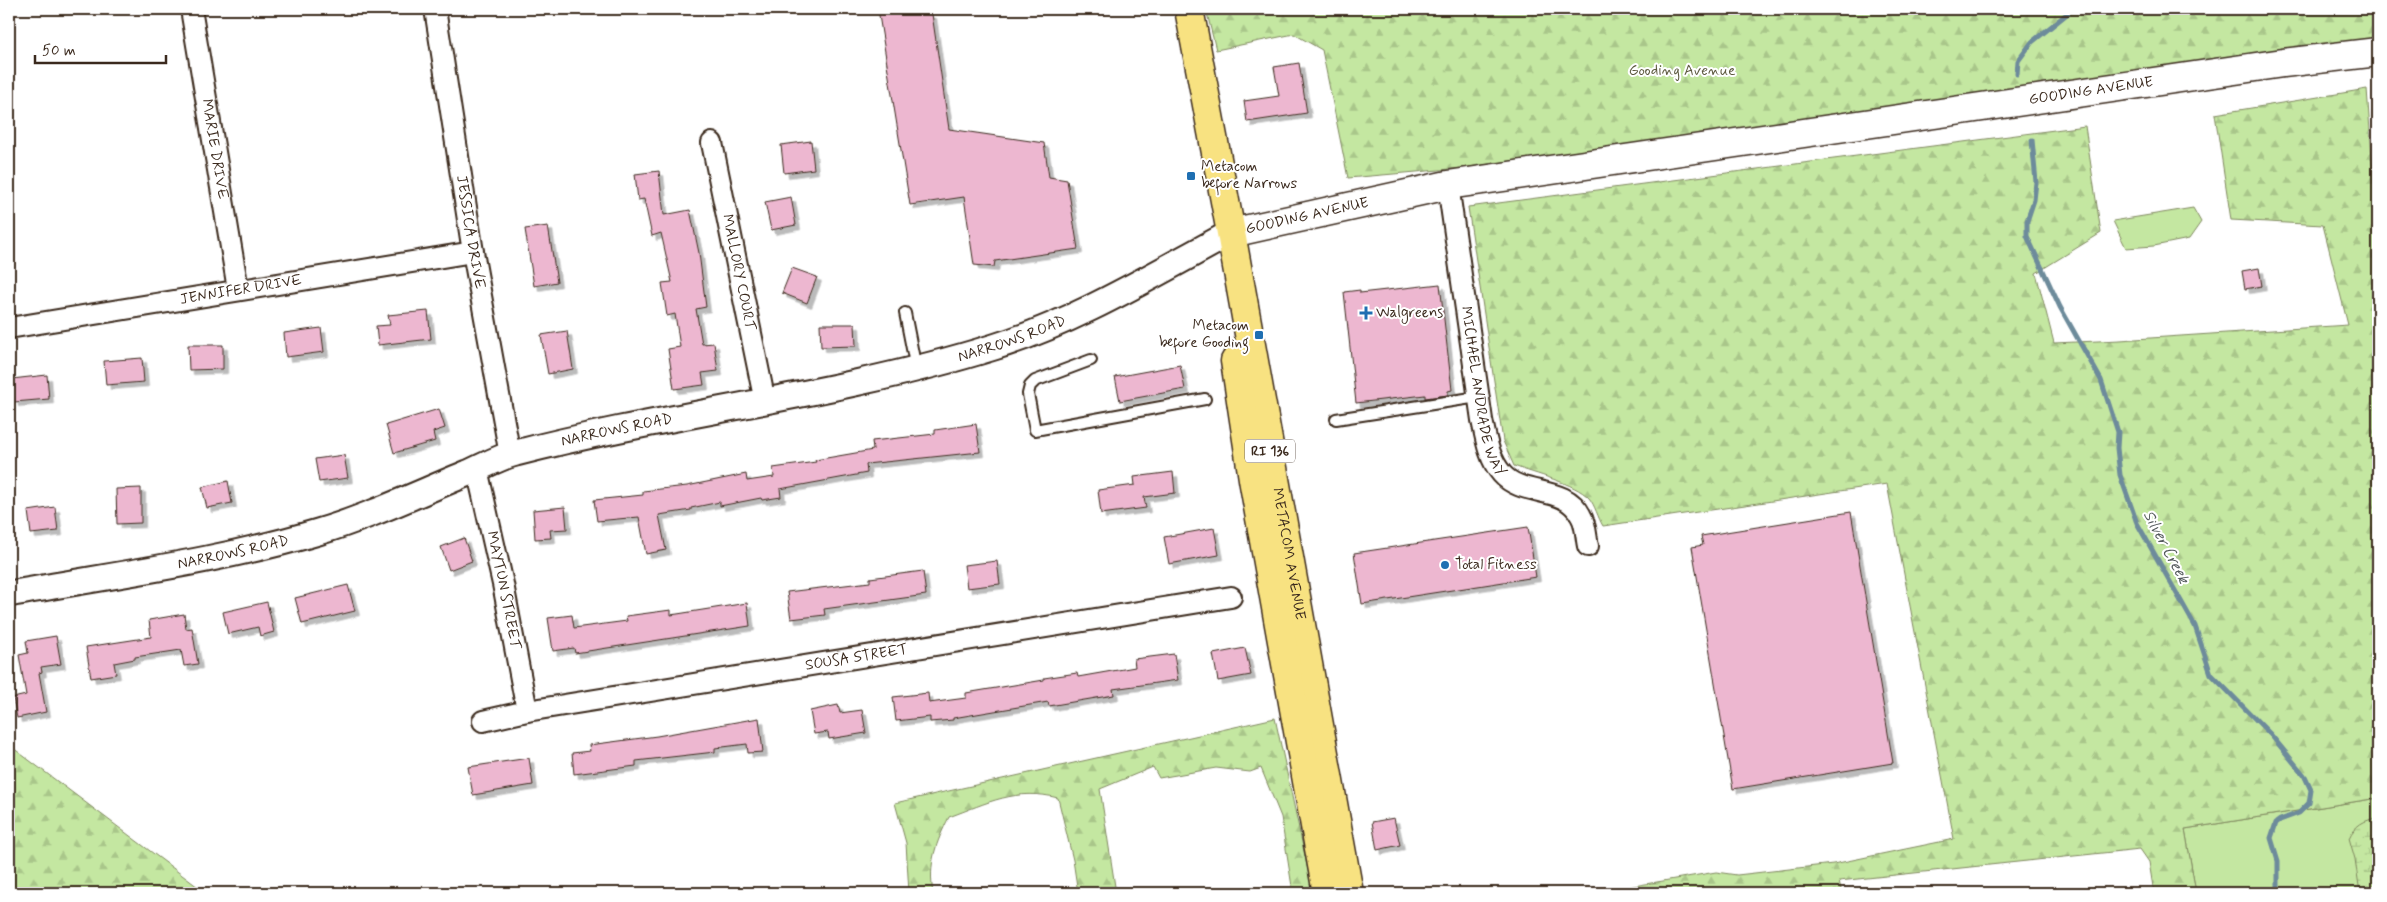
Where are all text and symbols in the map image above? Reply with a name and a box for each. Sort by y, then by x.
scale bar [35,32,166,64]
text: 50 m [42,41,76,61]
park label: Gooding Avenue [1629,61,1735,81]
street label: GOODING AVENUE [2027,72,2155,110]
street label: MARIE DRIVE [196,97,233,201]
place label: Metacom before Narrows [1201,157,1297,196]
marker: Metacom before Narrows [1185,170,1197,182]
street label: JESSICA DRIVE [451,174,490,291]
street label: GOODING AVENUE [1244,193,1371,239]
street label: MALLORY COURT [717,212,760,333]
street label: JENNIFER DRIVE [179,270,304,310]
place label: Walgreens [1376,303,1443,324]
street label: MICHAEL ANDRADE WAY [1456,305,1511,482]
marker: Walgreens [1360,307,1372,319]
street label: NARROWS ROAD [956,311,1069,367]
place label: Metacom before Gooding [1159,316,1249,355]
marker: Metacom before Gooding [1253,329,1265,341]
street label: NARROWS ROAD [559,409,674,452]
road number: RI 136 [1245,440,1295,462]
street label: METACOM AVENUE [1267,486,1310,622]
water label: Silver Creek [2138,507,2195,588]
street label: MAYTUN STREET [481,529,525,652]
street label: NARROWS ROAD [176,531,291,574]
place label: Total Fitness [1455,555,1537,575]
marker: Total Fitness [1439,559,1451,571]
street label: SOUSA STREET [804,639,909,676]

